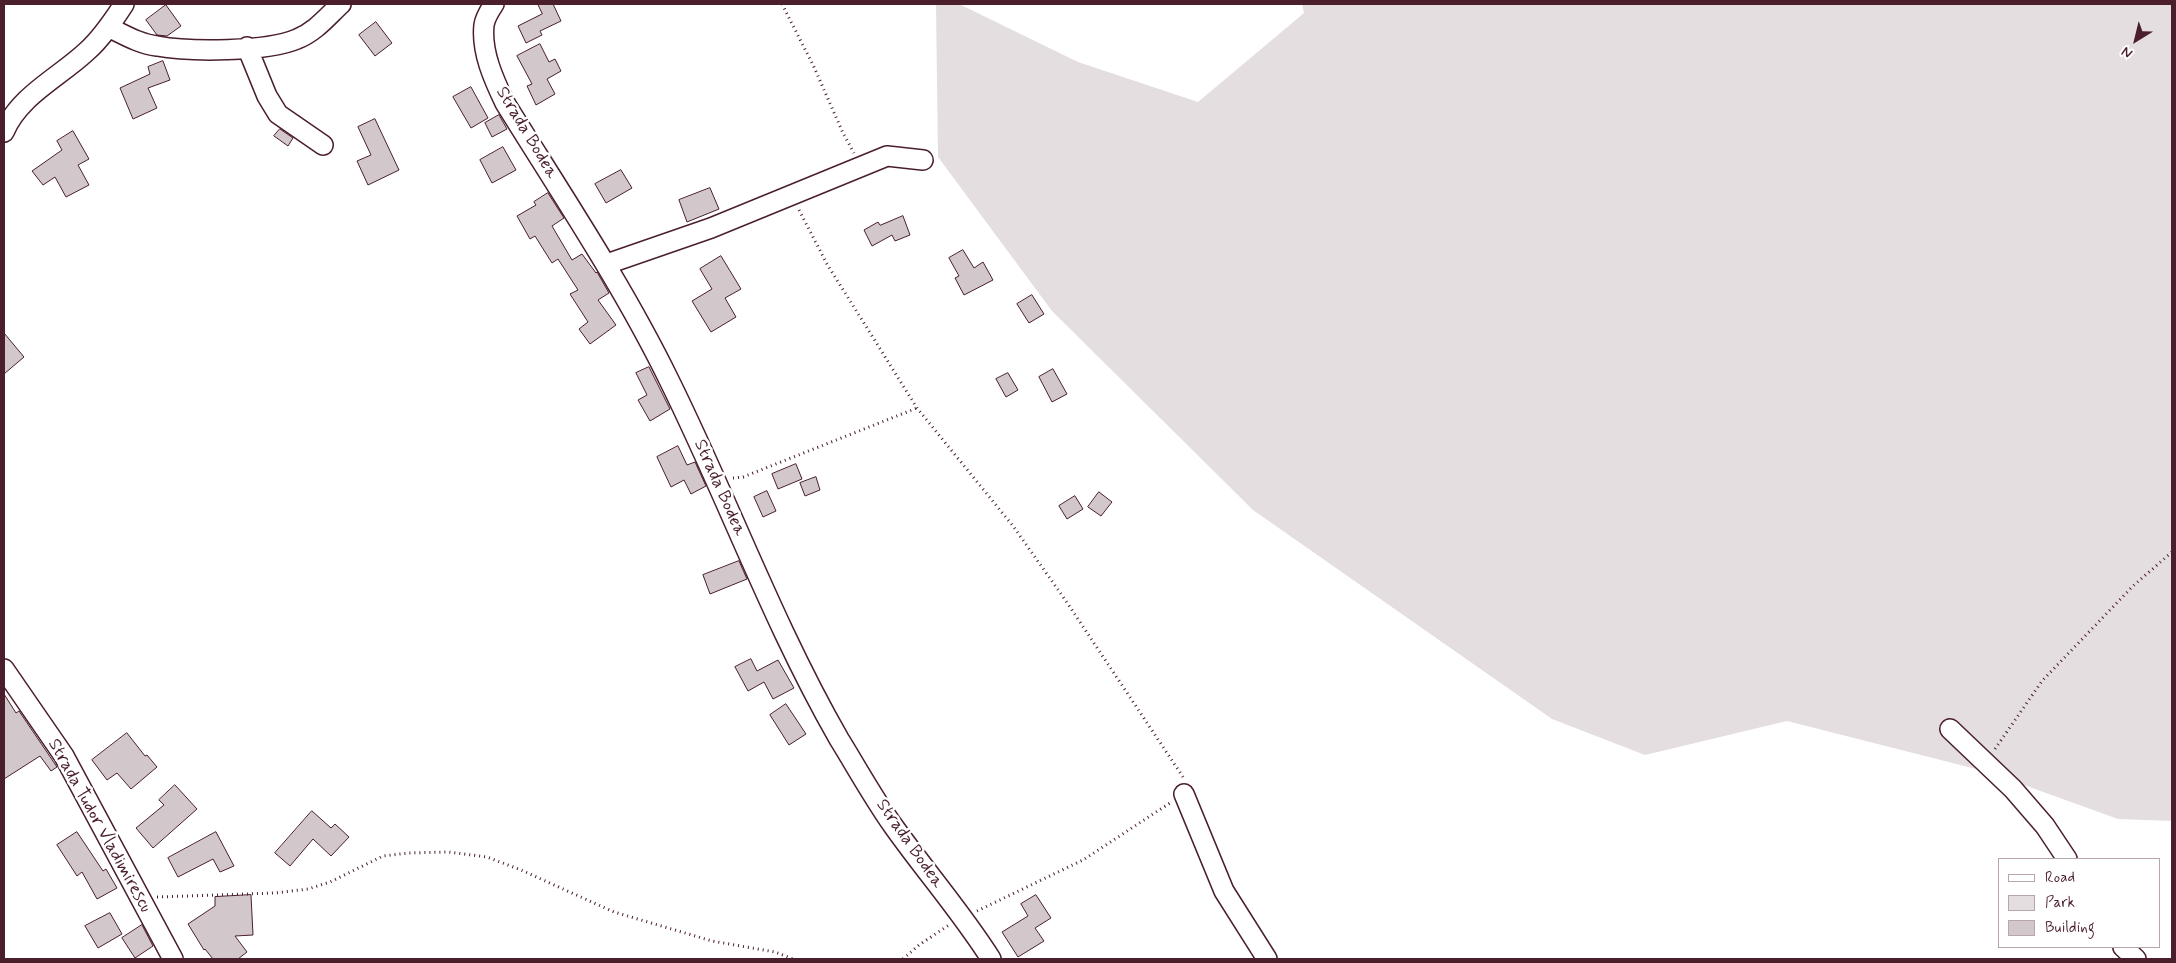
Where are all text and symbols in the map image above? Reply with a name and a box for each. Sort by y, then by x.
north arrow [2111,15,2161,65]
text: N [2118,42,2136,62]
street label: Strada Bodea [490,83,562,183]
street label: Strada Bodea [688,436,750,540]
street label: Strada Tudor Vladimirescu [42,735,156,917]
street label: Strada Bodea [871,795,947,893]
legend [1998,858,2161,948]
text: Road [2045,868,2075,888]
text: Park [2045,893,2075,913]
text: Building [2045,918,2095,938]

